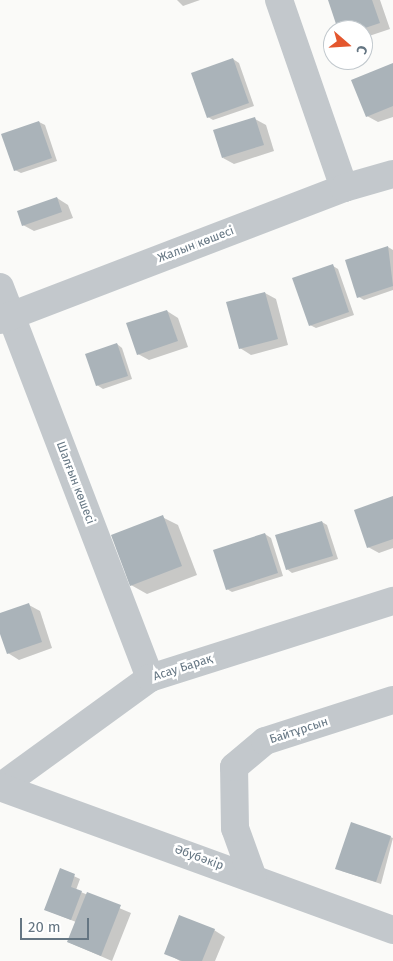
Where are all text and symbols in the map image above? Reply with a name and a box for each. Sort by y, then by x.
north arrow [323,20,373,70]
text: С [352,43,371,56]
street label: Жалын көшесі [156,224,236,266]
street label: Шалғын көшесі [53,440,97,526]
street label: Асау Барақ [152,652,214,684]
street label: Байтұрсын [268,715,330,747]
street label: Әбубәкір [173,843,225,873]
scale bar [22,908,91,940]
text: 20 m [28,918,61,936]

